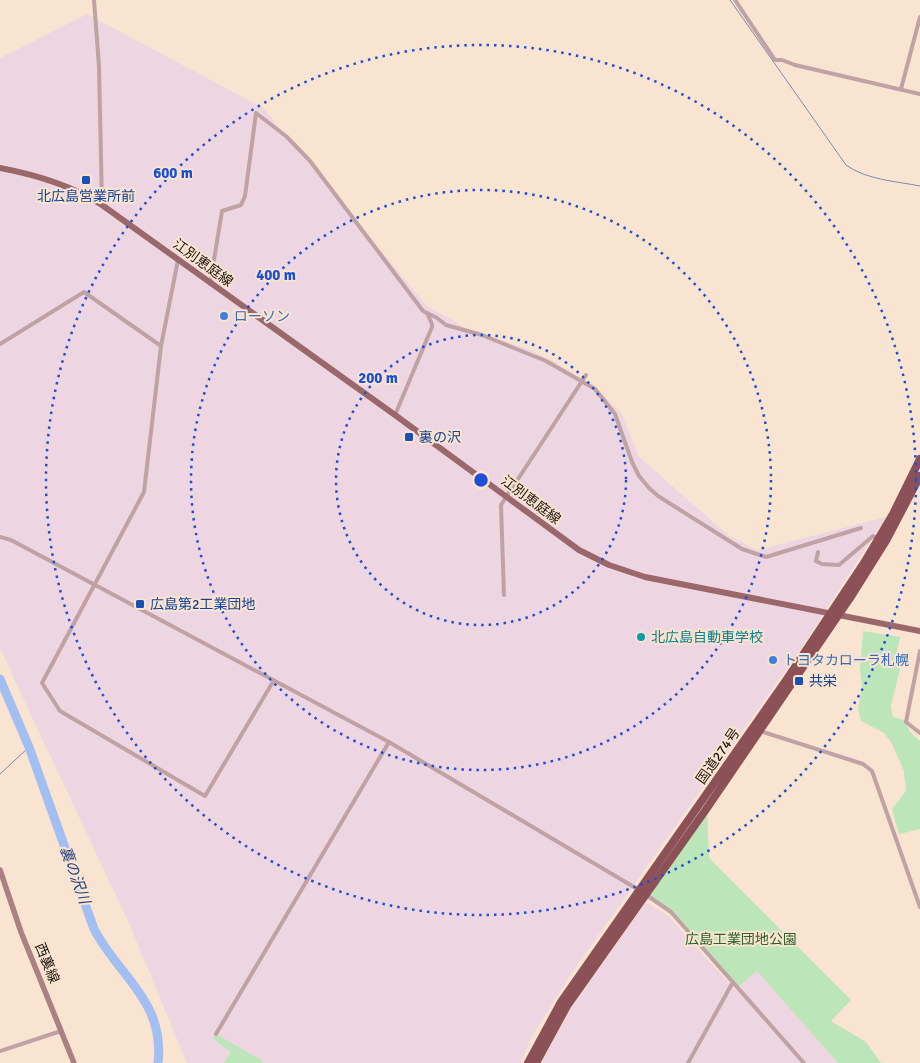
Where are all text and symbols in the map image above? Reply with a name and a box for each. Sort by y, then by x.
text: 600 m [153,164,193,182]
marker: 北広島営業所前 [80,174,92,186]
place label: 北広島営業所前 [37,188,135,205]
street label: 江別恵庭線 [170,236,236,290]
text: 400 m [256,266,296,284]
place label: ローソン [234,308,290,325]
marker: ローソン [218,310,230,322]
text: 200 m [358,369,398,387]
place label: 裏の沢 [419,429,461,446]
marker: 裏の沢 [403,431,415,443]
centre of rings [472,471,490,489]
street label: 江別恵庭線 [498,472,564,528]
place label: 広島第2工業団地 [150,596,256,613]
marker: 広島第2工業団地 [134,598,146,610]
place label: 北広島自動車学校 [651,629,763,646]
marker: 北広島自動車学校 [635,631,647,643]
place label: トヨタカローラ札幌 [783,652,909,669]
marker: トヨタカローラ札幌 [767,654,779,666]
place label: 共栄 [809,673,837,690]
marker: 共栄 [793,675,805,687]
street label: 国道274号 [692,725,744,787]
water label: 裏の沢川 [56,844,94,908]
park label: 広島工業団地公園 [685,931,797,948]
street label: 西裏線 [31,940,63,986]

